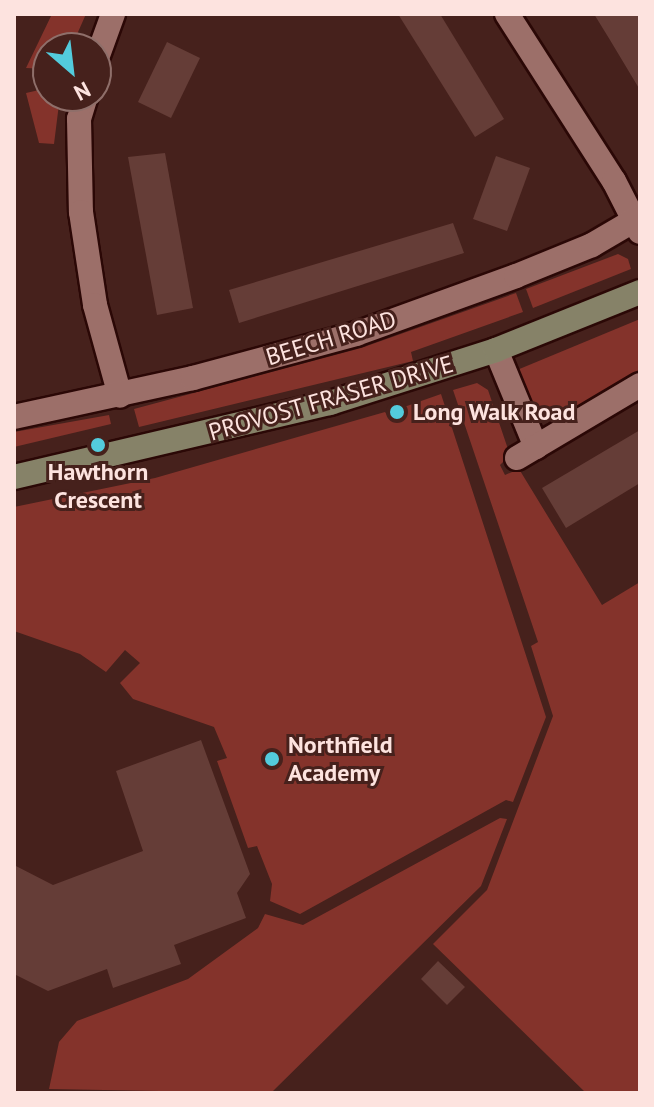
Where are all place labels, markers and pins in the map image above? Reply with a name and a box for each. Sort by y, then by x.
place label: Long Walk Road [413,398,577,426]
marker: Long Walk Road [388,403,406,421]
marker: Hawthorn Crescent [89,436,107,454]
place label: Hawthorn Crescent [48,458,148,514]
place label: Northfield Academy [288,731,393,787]
marker: Northfield Academy [263,750,281,768]

